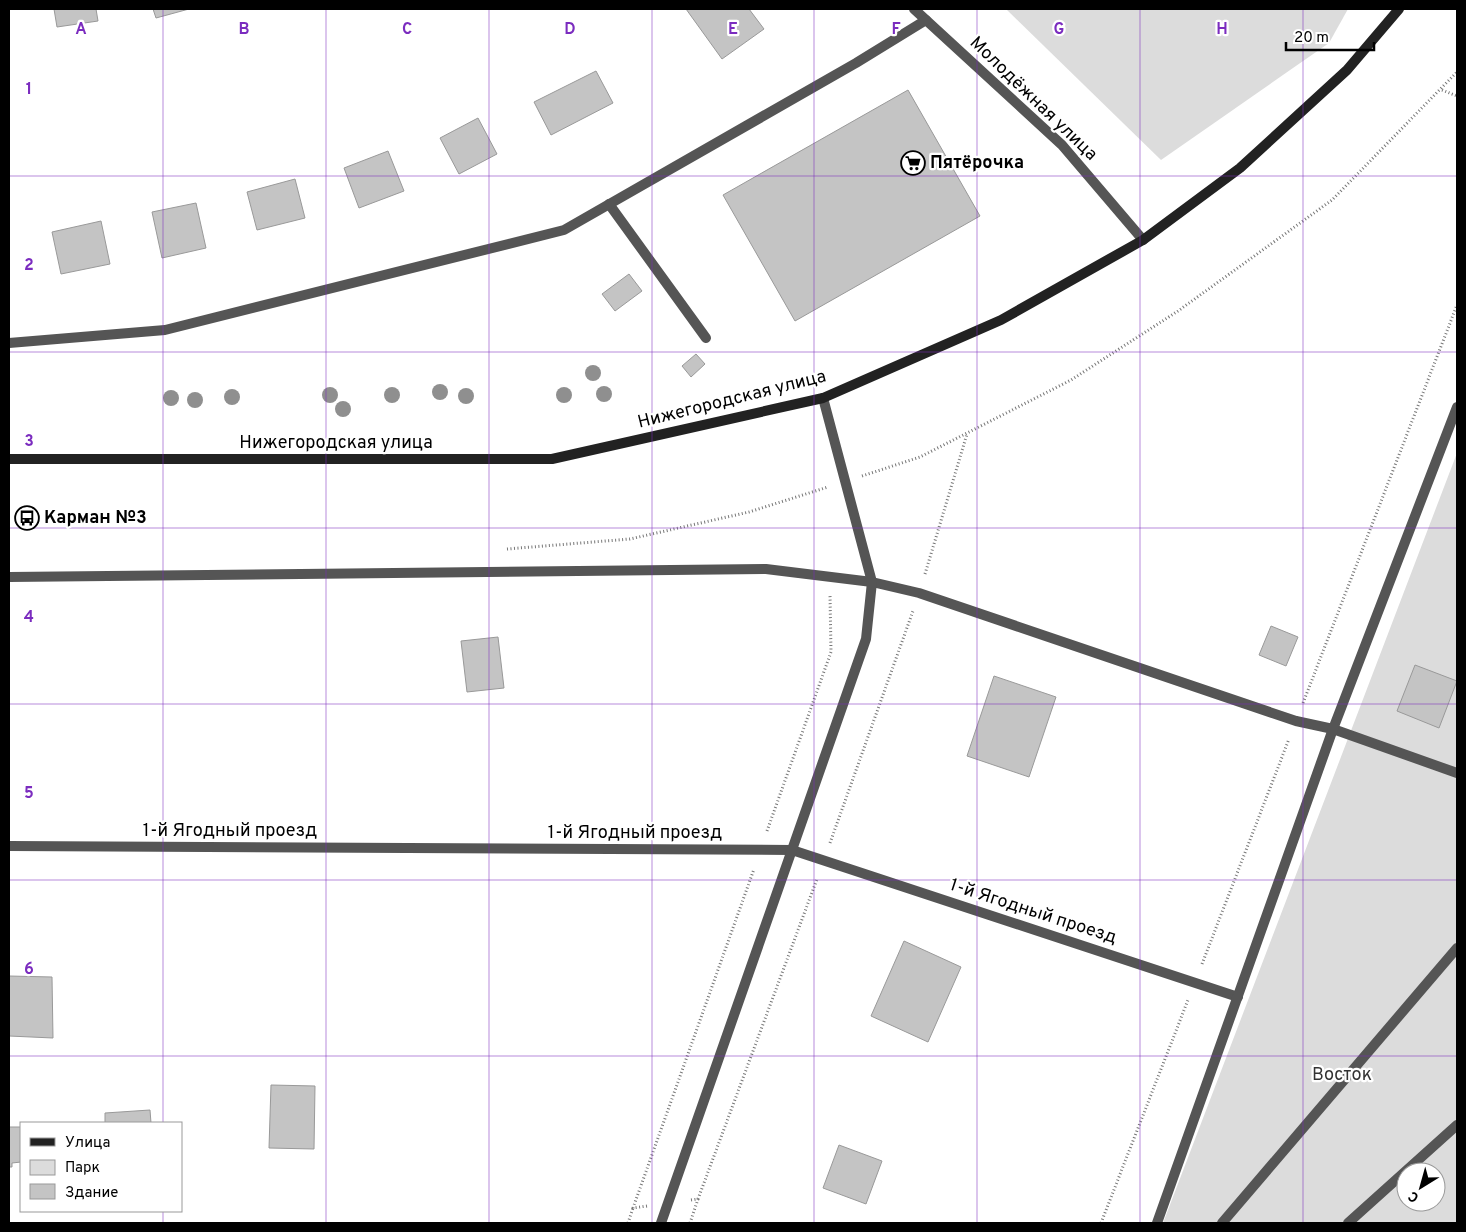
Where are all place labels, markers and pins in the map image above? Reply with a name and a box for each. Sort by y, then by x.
supermarket icon: Пятёрочка [900,150,926,176]
place label: Пятёрочка [930,152,1024,175]
bus stop icon: Карман №3 [14,505,40,531]
place label: Карман №3 [44,507,147,530]

